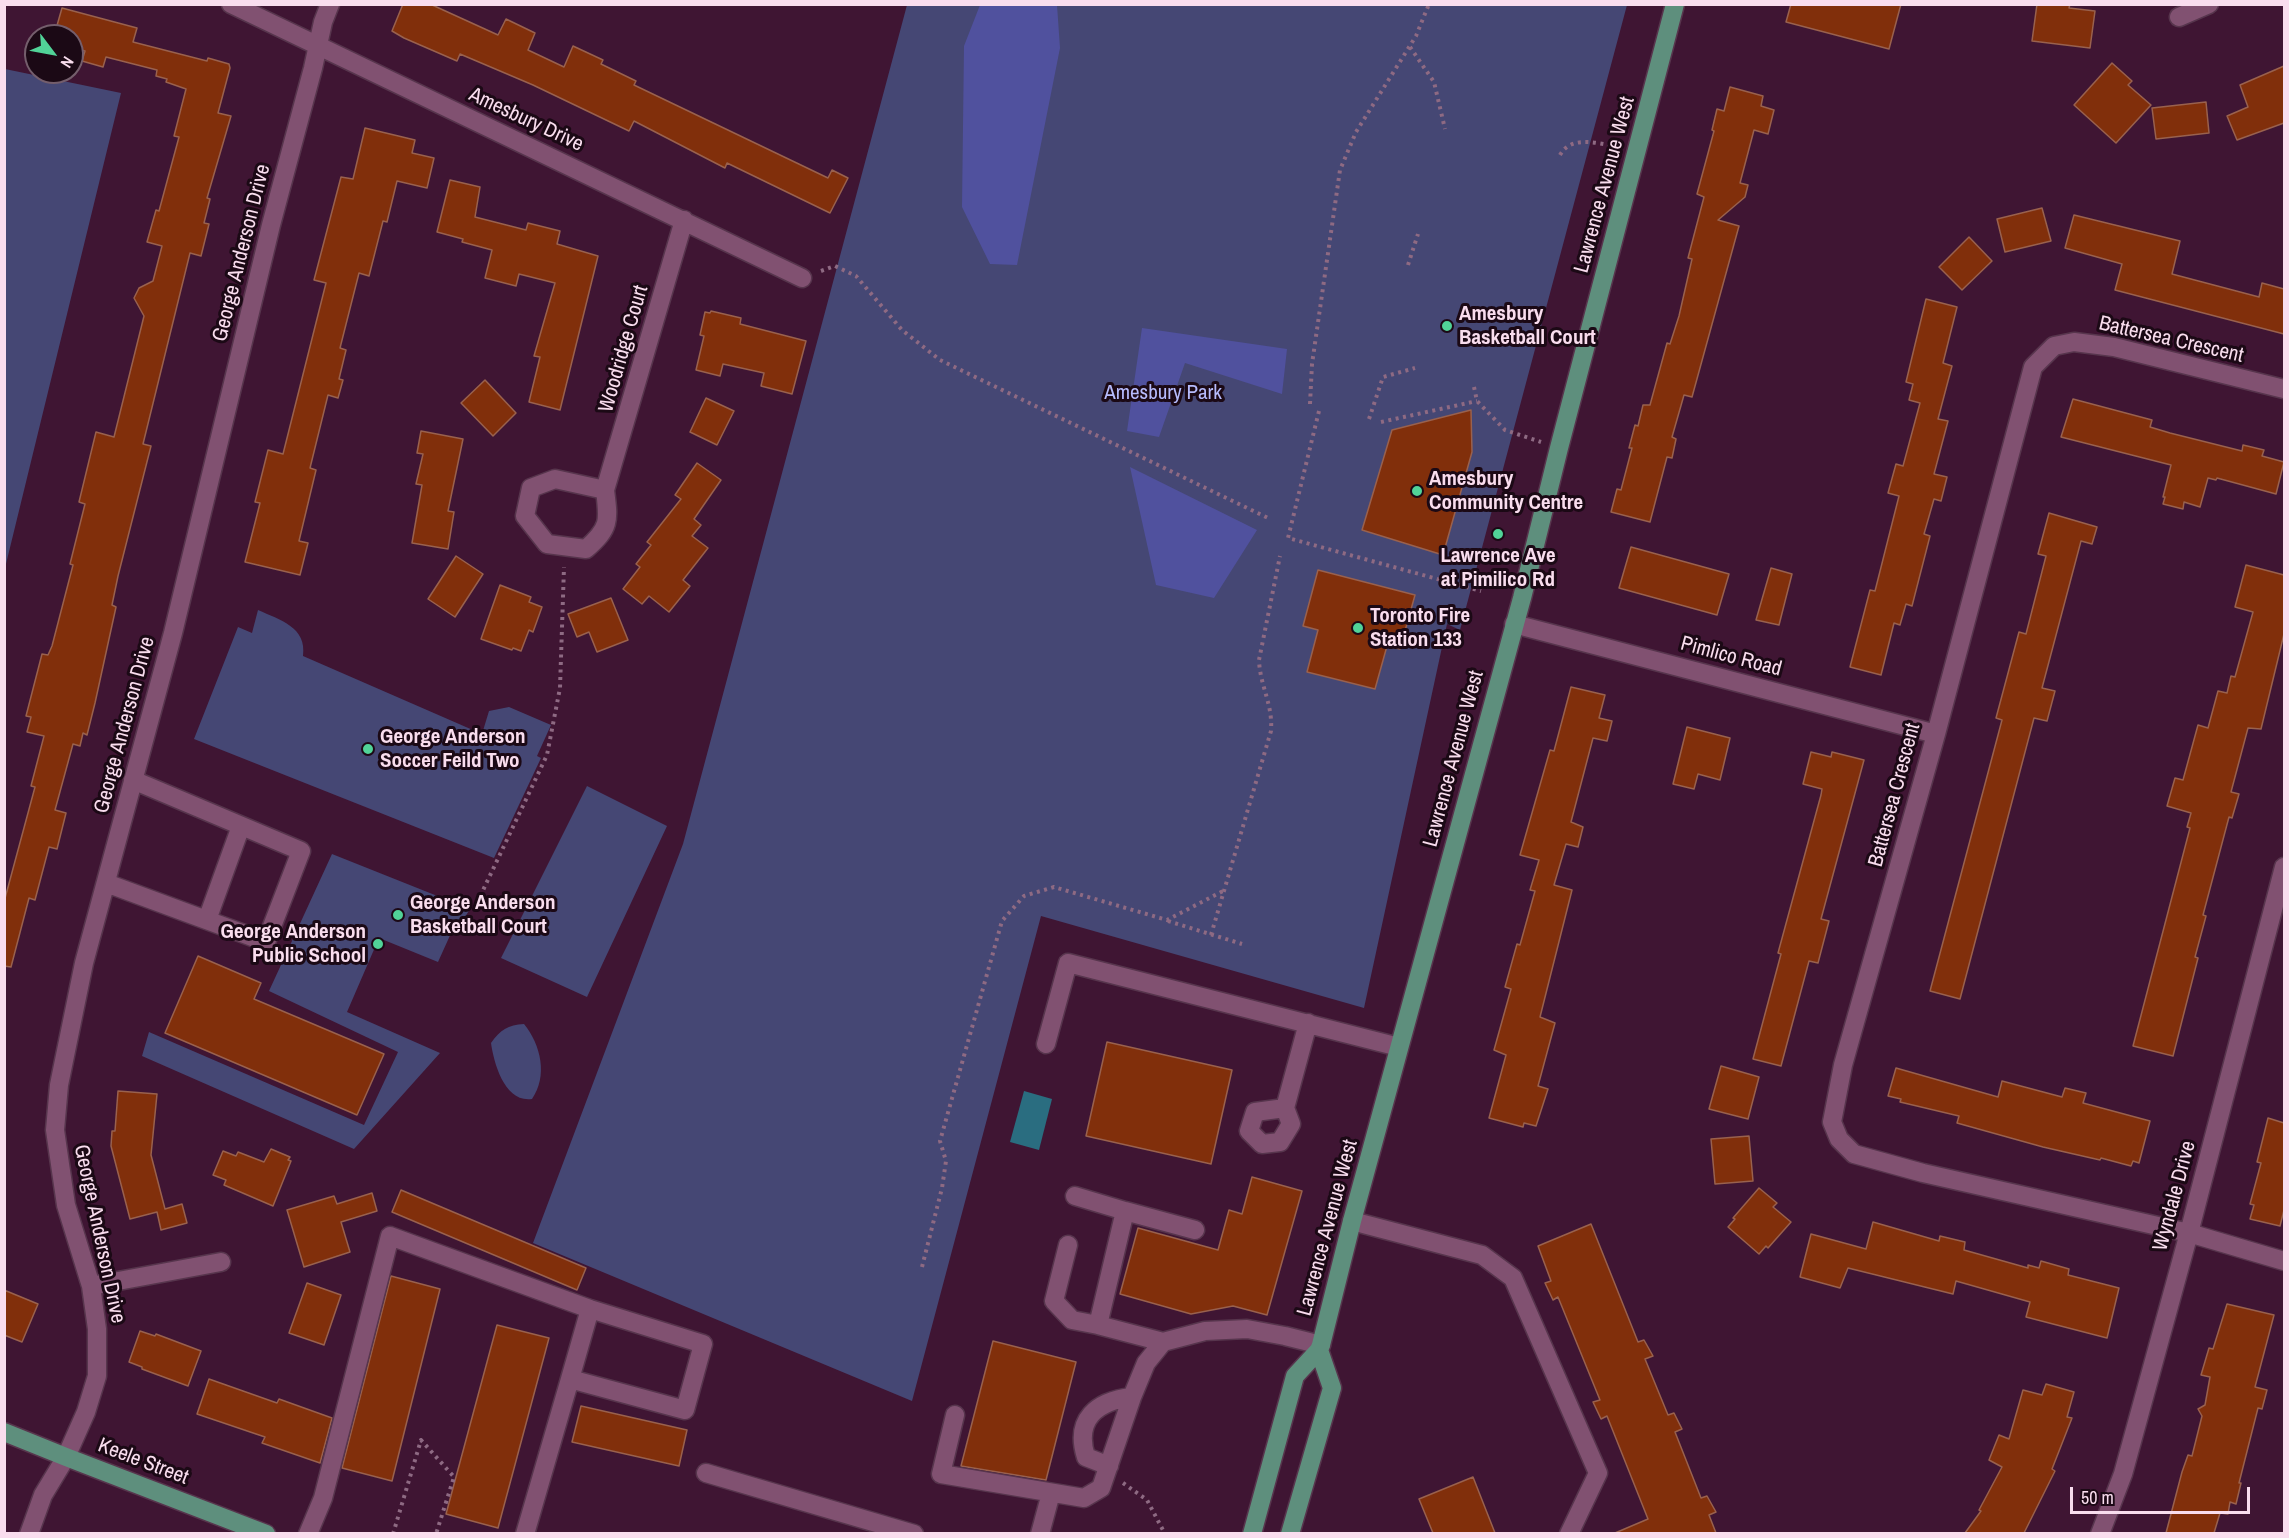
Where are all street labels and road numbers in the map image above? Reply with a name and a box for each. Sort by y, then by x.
street label: Amesbury Drive [465,82,587,158]
street label: Lawrence Avenue West [1569,94,1641,276]
street label: George Anderson Drive [208,162,276,344]
street label: Woodridge Court [594,283,654,415]
street label: Battersea Crescent [2096,311,2246,369]
street label: Pimlico Road [1678,631,1784,683]
street label: George Anderson Drive [89,634,161,816]
street label: Lawrence Avenue West [1418,668,1490,850]
street label: Battersea Crescent [1864,721,1926,869]
street label: Lawrence Avenue West [1292,1137,1364,1319]
street label: Wyndale Drive [2148,1138,2202,1254]
street label: George Anderson Drive [68,1142,130,1326]
street label: Keele Street [94,1433,192,1491]

